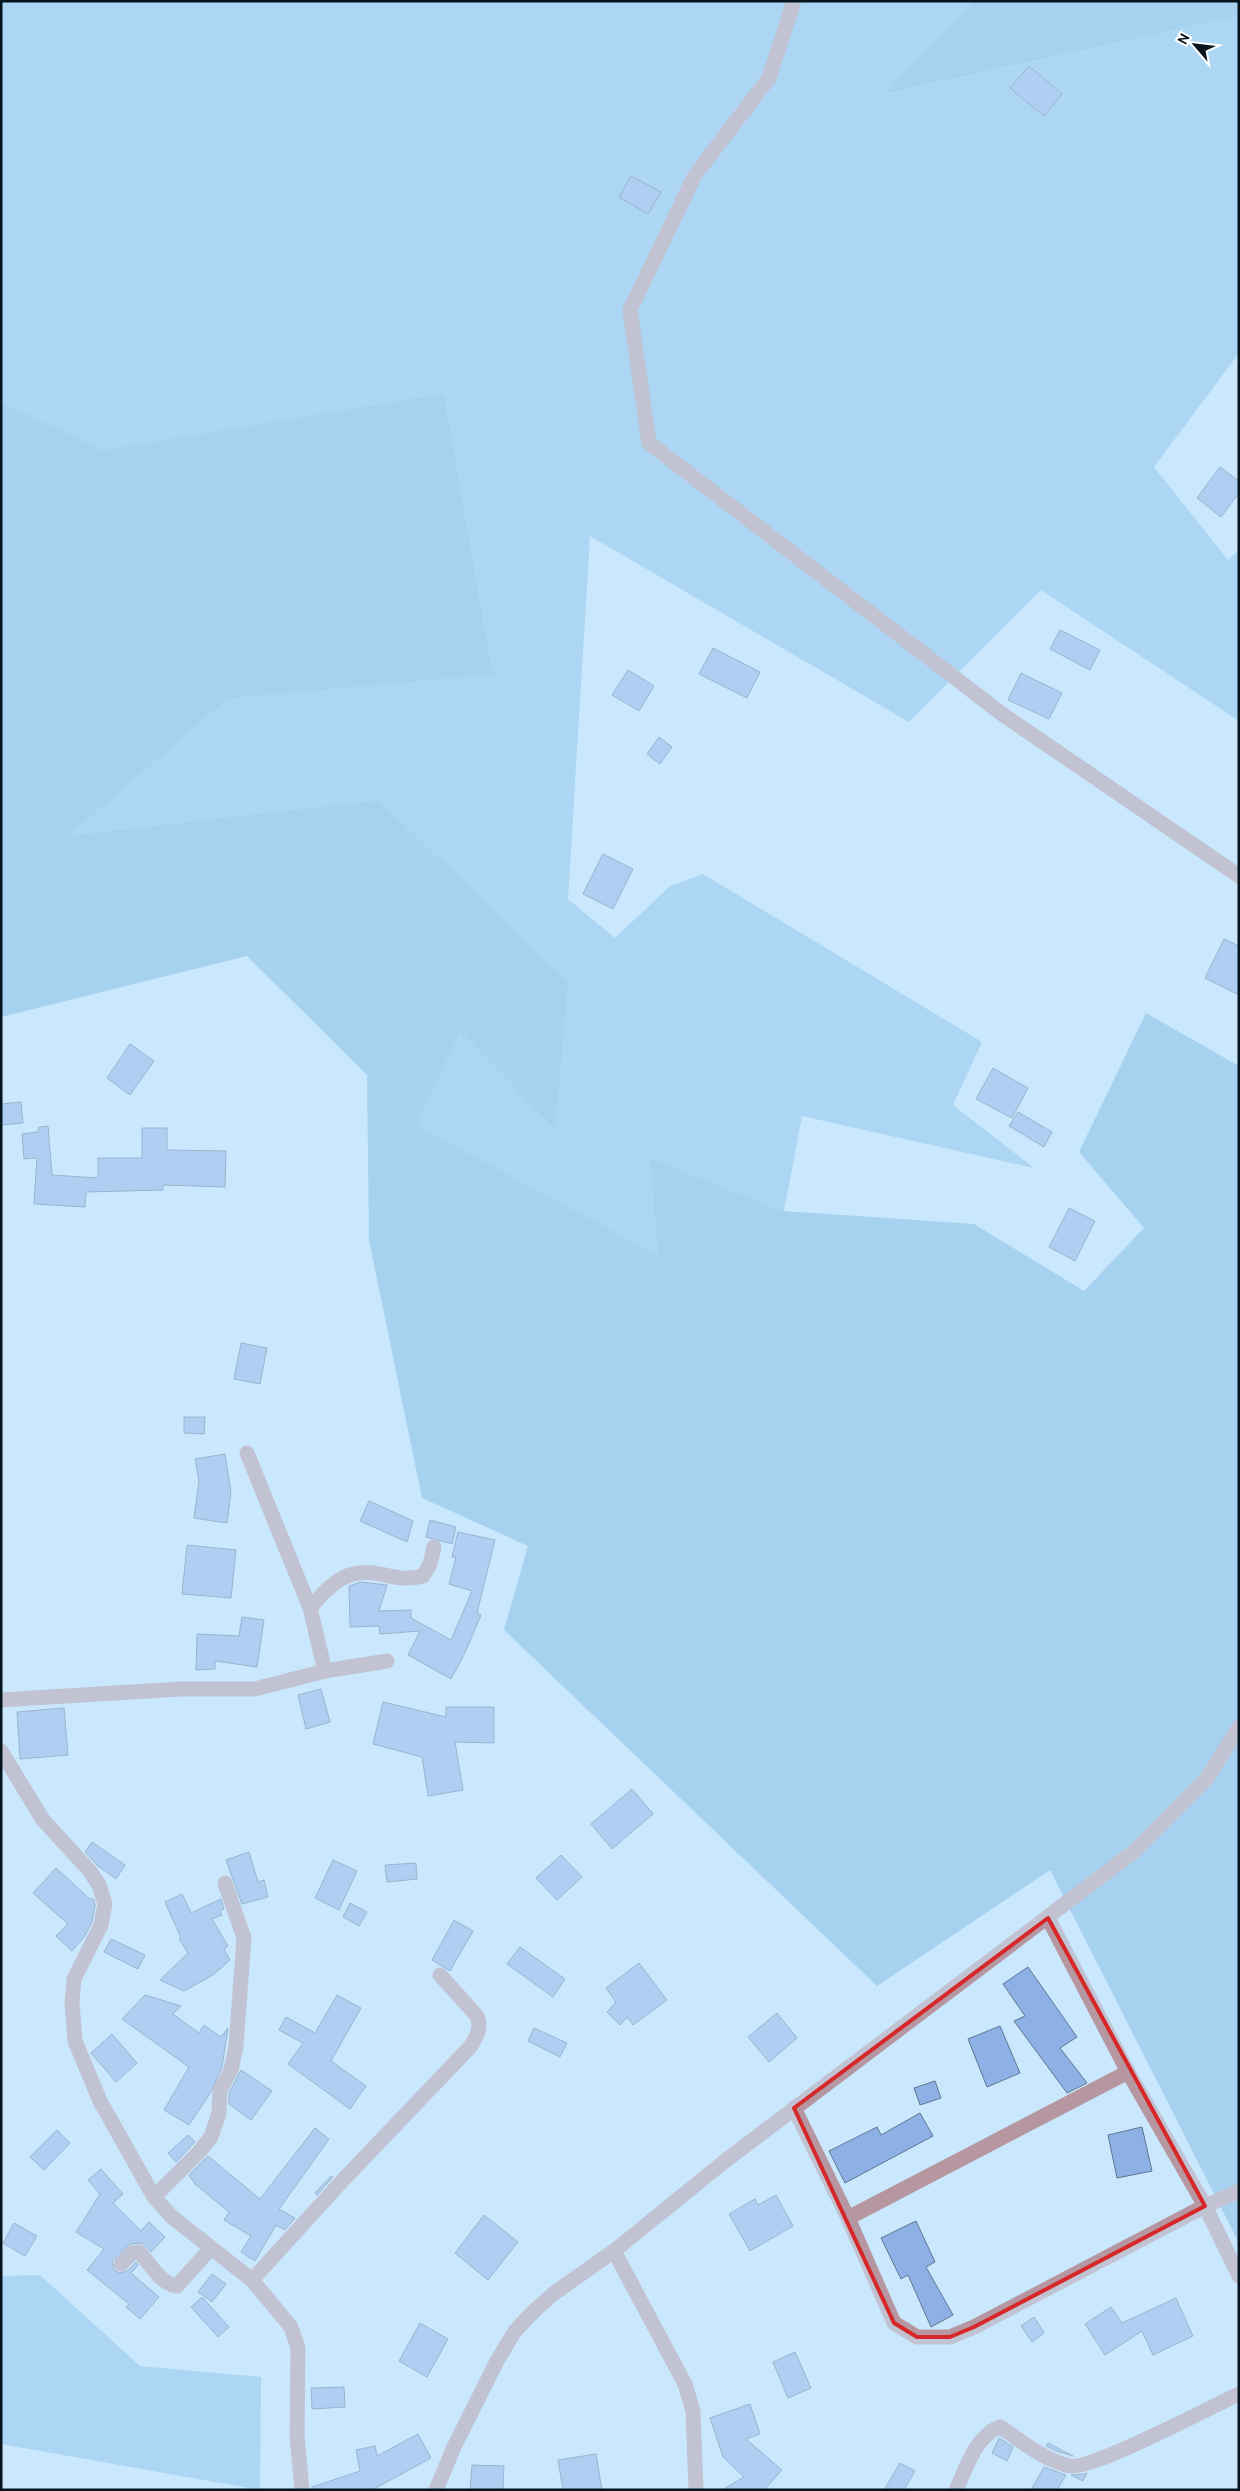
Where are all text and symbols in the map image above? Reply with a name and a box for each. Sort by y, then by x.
north arrow [1170,20,1220,70]
text: N [1173,30,1194,47]

